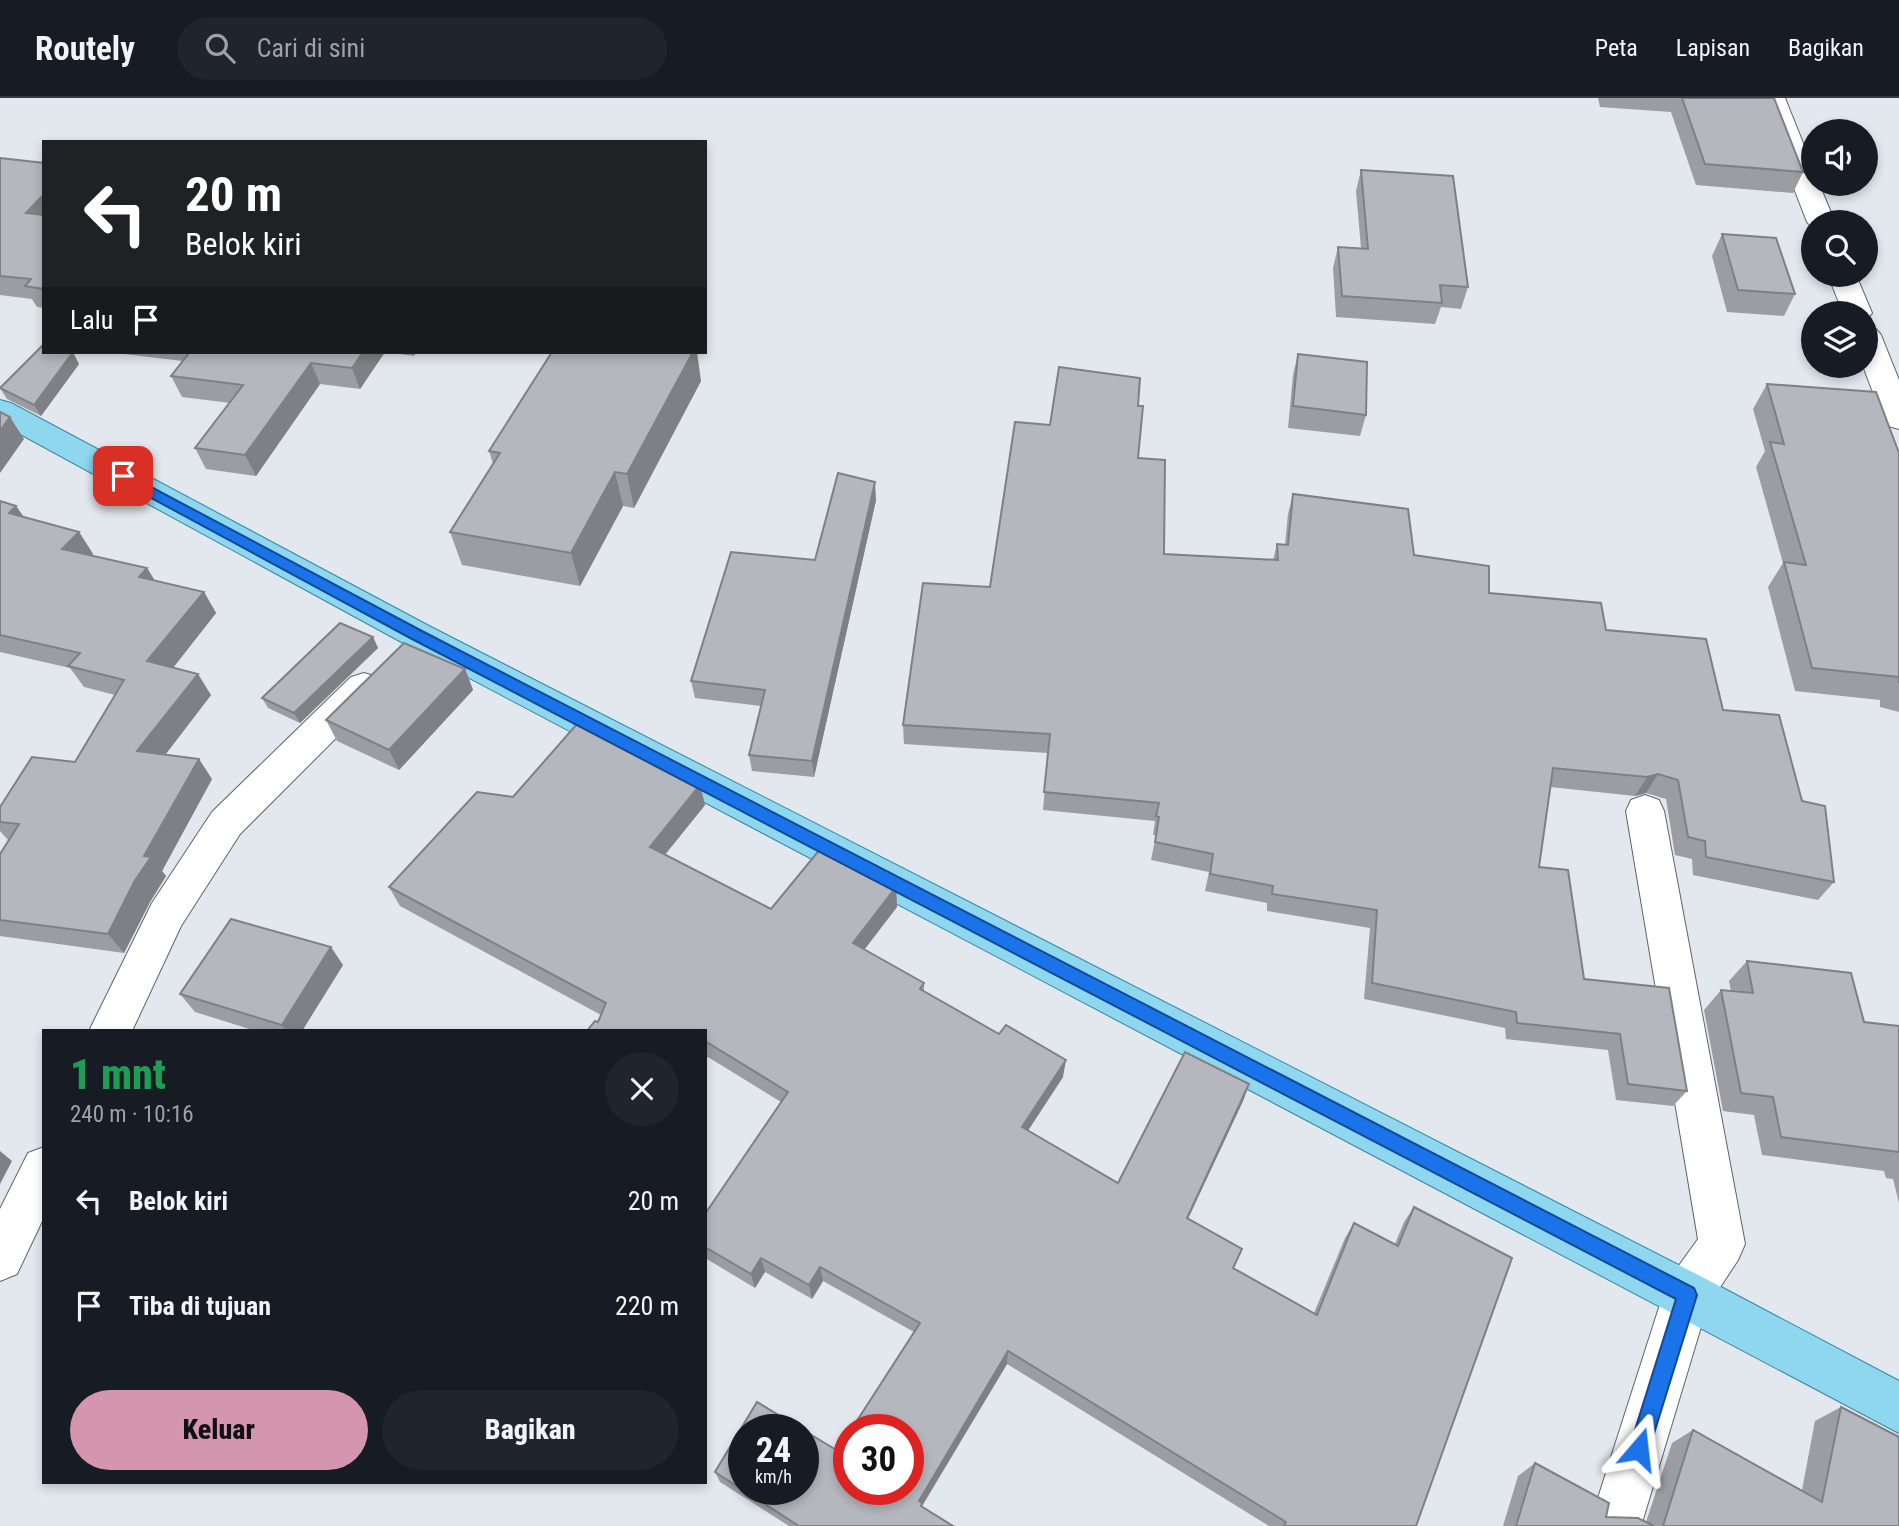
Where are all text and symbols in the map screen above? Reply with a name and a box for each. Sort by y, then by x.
search box [177,17,667,80]
text: Routely [35,29,135,68]
icon: search [201,29,239,67]
text: Cari di sini [257,33,365,63]
text: Peta [1595,34,1638,62]
text: Lapisan [1676,34,1750,62]
text: Bagikan [1788,34,1864,62]
map controls [1801,119,1878,378]
button: sound [1801,119,1878,196]
text: 20 m [185,166,282,223]
icon: left [70,168,161,259]
button: search [1801,210,1878,287]
text: Belok kiri [185,225,302,263]
icon: arrive [127,301,165,339]
button: layers [1801,301,1878,378]
text: Lalu [70,305,113,335]
pin [93,446,153,506]
icon: arrive [104,457,142,495]
text: 1 mnt [70,1050,166,1099]
button: close [605,1052,679,1126]
text: 240 m · 10:16 [70,1101,194,1128]
icon: left [70,1182,108,1220]
text: Belok kiri [129,1186,228,1216]
text: 20 m [628,1186,679,1216]
icon: arrive [70,1287,108,1325]
text: Tiba di tujuan [129,1291,271,1321]
text: 220 m [615,1291,679,1321]
button: Keluar [70,1390,368,1470]
button: Bagikan [382,1390,679,1470]
position arrow [1602,1412,1676,1486]
speed limit sign: 30 [833,1414,924,1505]
text: 24 [756,1430,791,1471]
text: km/h [755,1466,792,1487]

